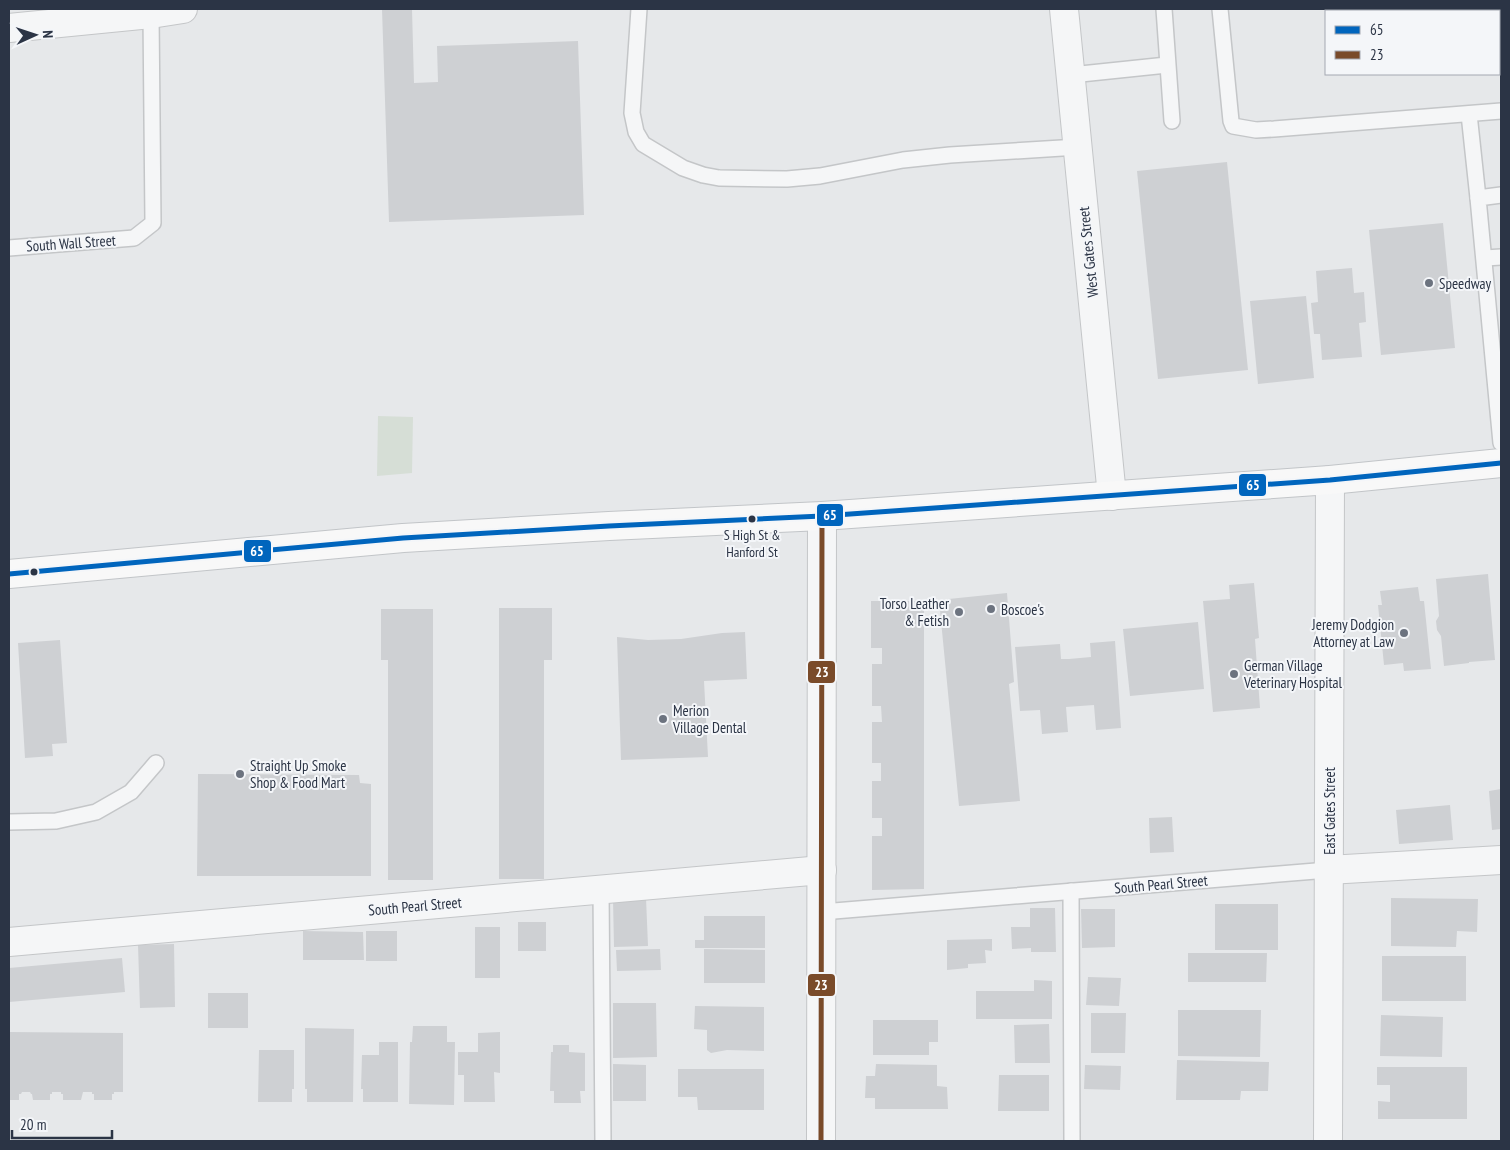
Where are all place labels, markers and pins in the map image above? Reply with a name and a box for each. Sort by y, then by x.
place label: Speedway [1439,274,1492,293]
marker: Speedway [1423,277,1435,289]
marker: S High St & Hanford St [747,514,757,524]
place label: S High St & Hanford St [724,526,780,561]
unlabelled marker [29,567,39,577]
place label: Torso Leather & Fetish [880,594,950,630]
place label: Boscoe's [1001,600,1044,619]
marker: Boscoe's [985,603,997,615]
marker: Torso Leather & Fetish [953,606,965,618]
place label: Jeremy Dodgion Attorney at Law [1311,615,1394,651]
marker: Jeremy Dodgion Attorney at Law [1398,627,1410,639]
place label: German Village Veterinary Hospital [1243,656,1343,692]
marker: German Village Veterinary Hospital [1228,668,1240,680]
place label: Merion Village Dental [672,701,747,737]
marker: Merion Village Dental [657,713,669,725]
place label: Straight Up Smoke Shop & Food Mart [250,756,346,792]
marker: Straight Up Smoke Shop & Food Mart [234,768,246,780]

